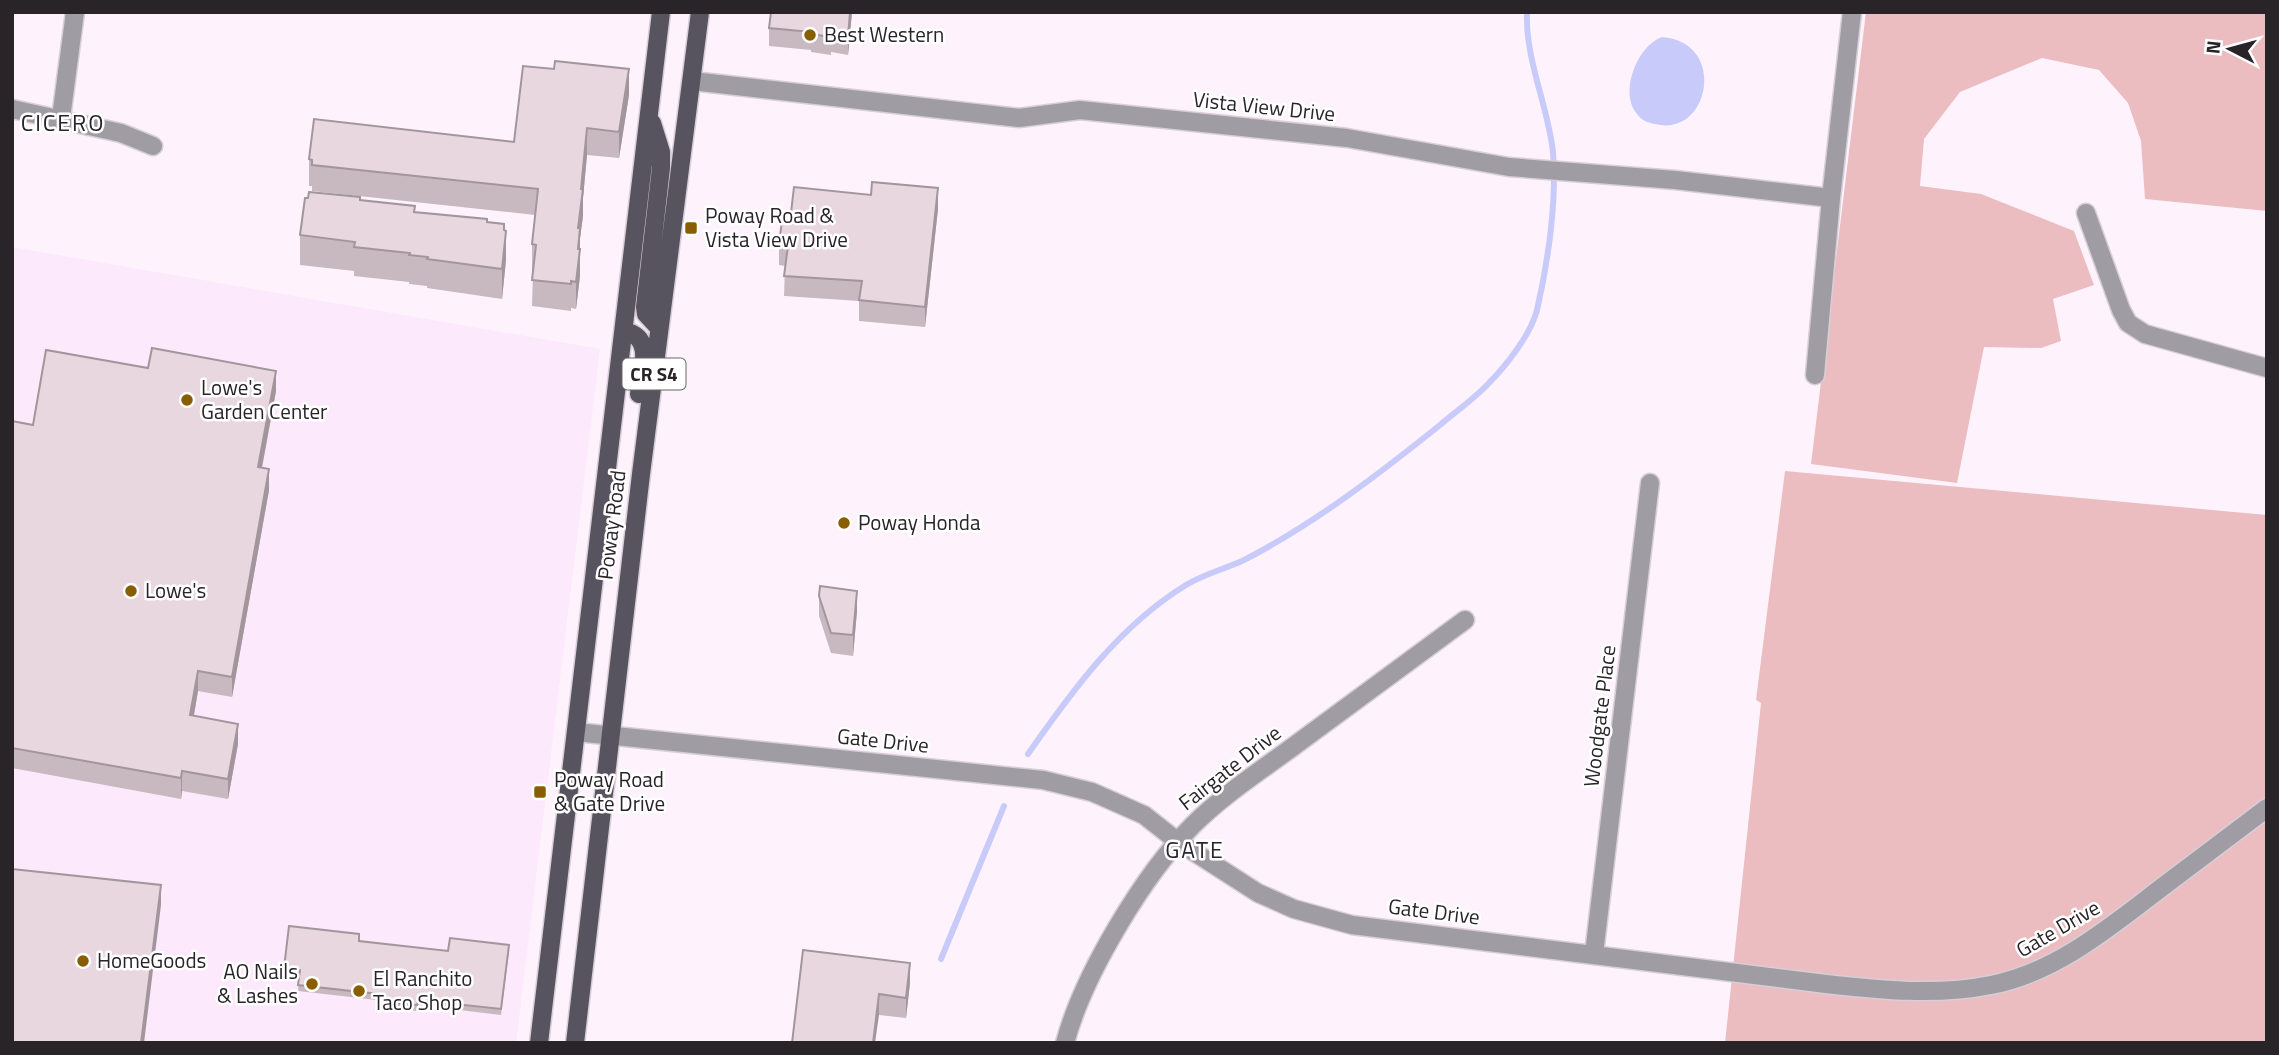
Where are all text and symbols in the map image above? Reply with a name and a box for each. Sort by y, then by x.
north arrow [2195,14,2265,84]
place label: Best Western [824,18,944,50]
marker: Best Western [802,27,818,43]
text: N [2197,39,2228,55]
street label: Vista View Drive [1191,83,1337,129]
district label: CICERO [21,105,105,140]
place label: Poway Road & Vista View Drive [705,199,848,255]
marker: Poway Road & Vista View Drive [683,220,699,236]
road number: CR S4 [622,358,686,390]
place label: Lowe's Garden Center [201,371,327,427]
marker: Lowe's Garden Center [179,392,195,408]
street label: Poway Road [588,468,634,581]
place label: Poway Honda [858,506,981,538]
marker: Poway Honda [836,515,852,531]
place label: Lowe's [145,574,206,606]
marker: Lowe's [123,583,139,599]
street label: Woodgate Place [1574,643,1624,789]
street label: Fairgate Drive [1171,717,1287,818]
street label: Gate Drive [836,719,931,761]
place label: Poway Road & Gate Drive [554,763,665,819]
marker: Poway Road & Gate Drive [532,784,548,800]
district label: GATE [1165,832,1225,867]
street label: Gate Drive [1387,890,1482,932]
street label: Gate Drive [2010,891,2105,965]
place label: HomeGoods [97,944,206,976]
marker: HomeGoods [75,953,91,969]
place label: AO Nails & Lashes [217,955,298,1011]
place label: El Ranchito Taco Shop [373,962,472,1018]
marker: AO Nails & Lashes [304,976,320,992]
marker: El Ranchito Taco Shop [351,983,367,999]

